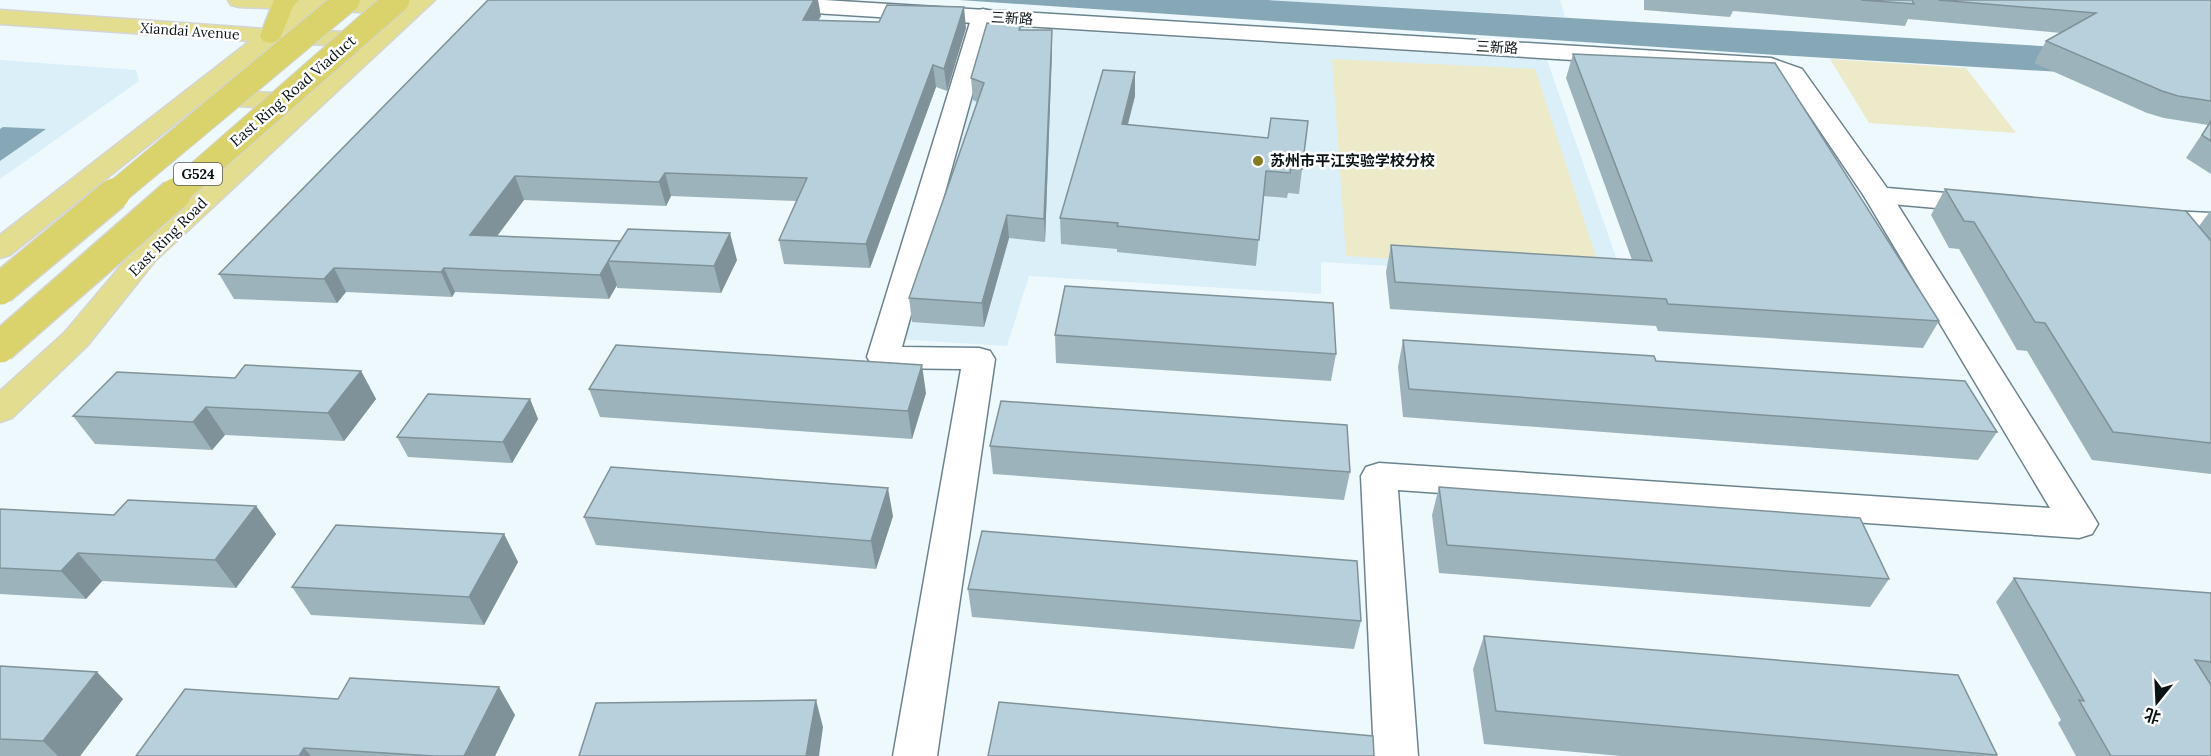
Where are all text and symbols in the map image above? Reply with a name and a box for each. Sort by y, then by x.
street label: 三新路 [991,8,1033,28]
street label: Xiandai Avenue [140,19,241,43]
street label: East Ring Road Viaduct [226,31,360,150]
street label: 三新路 [1476,37,1518,57]
place label: 苏州市平江实验学校分校 [1270,151,1435,170]
marker: 苏州市平江实验学校分校 [1251,154,1265,168]
road number: G524 [174,163,222,185]
street label: East Ring Road [124,193,211,280]
north arrow [2127,672,2187,732]
text: 北 [2142,704,2163,728]

